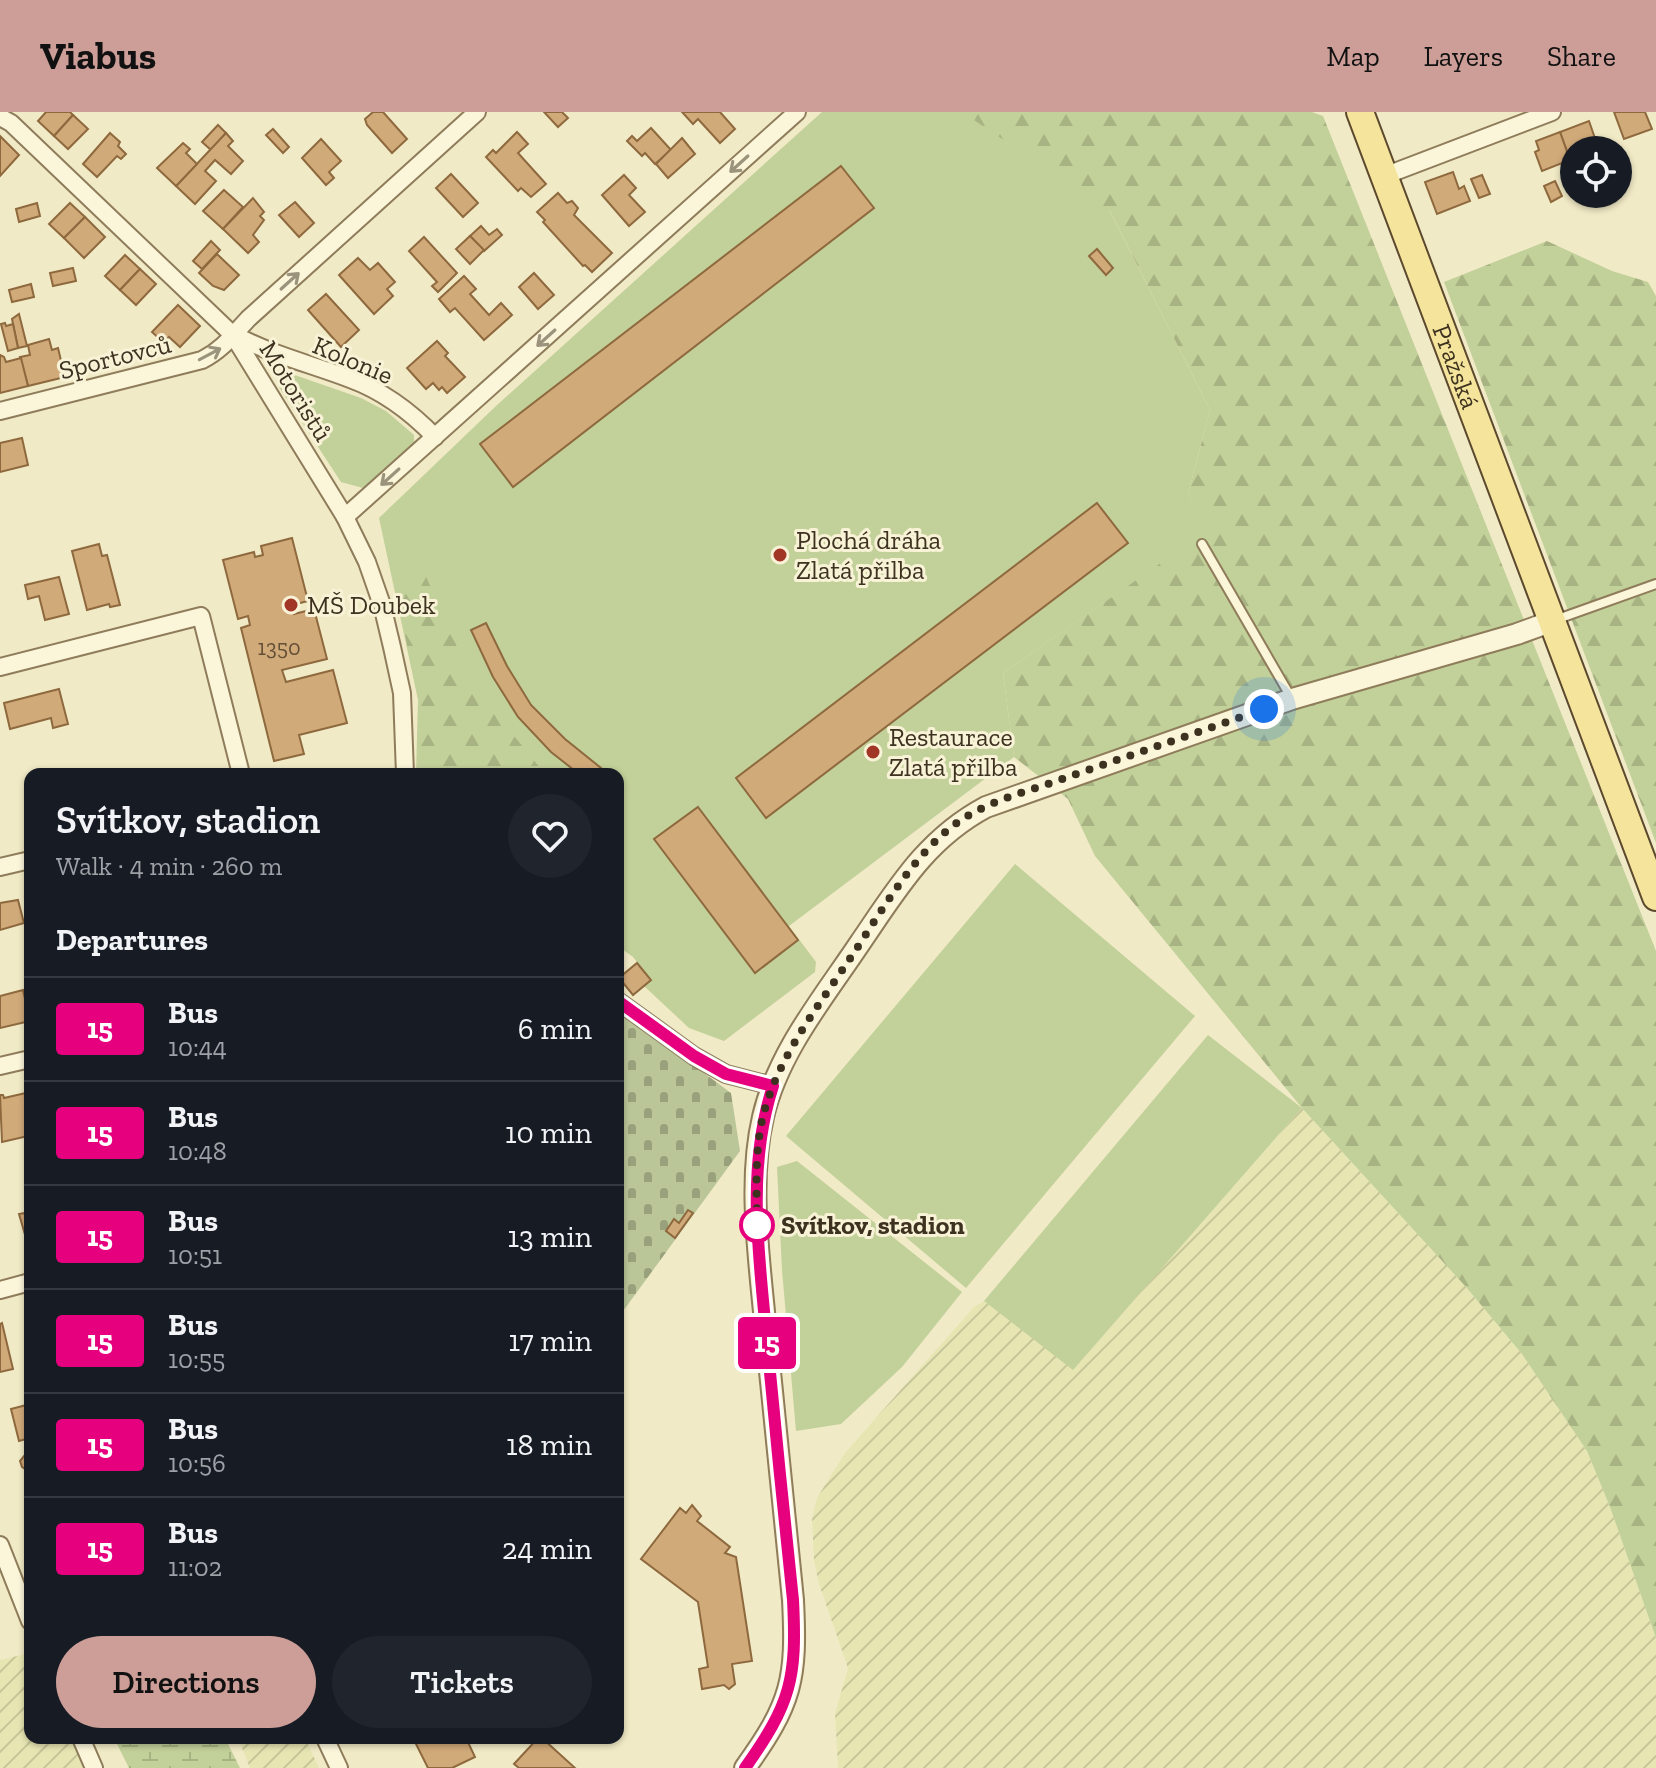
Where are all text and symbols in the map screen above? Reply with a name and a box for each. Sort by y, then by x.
text: Viabus [40,33,156,79]
text: Map [1326,40,1380,73]
text: Layers [1424,40,1503,73]
text: Share [1547,40,1616,73]
map controls [1560,136,1632,208]
button: locate [1560,136,1632,208]
one-way arrow [729,155,749,173]
one-way arrow [279,272,299,290]
street label: Pražská [1425,320,1487,414]
street label: Sportovců [56,328,175,386]
street label: Kolonie [308,329,398,391]
one-way arrow [536,329,556,347]
street label: Motoristů [253,335,340,448]
one-way arrow [198,346,221,362]
one-way arrow [381,468,401,486]
place label: Plochá dráha Zlatá přilba [796,524,942,586]
marker: Plochá dráha Zlatá přilba [771,546,789,564]
place label: MŠ Doubek [307,589,436,621]
marker: MŠ Doubek [282,596,300,614]
house number: 1350 [257,634,301,661]
your location [1244,689,1284,729]
place label: Restaurace Zlatá přilba [889,721,1018,783]
marker: Restaurace Zlatá přilba [864,743,882,761]
button: heart [508,794,592,878]
text: Svítkov, stadion [56,797,320,843]
text: Walk · 4 min · 260 m [56,850,282,882]
text: Departures [56,922,208,958]
text: Bus [168,995,218,1031]
text: 6 min [518,1011,592,1047]
text: 15 [87,1012,113,1045]
text: 10:44 [168,1031,227,1063]
text: Bus [168,1099,218,1135]
text: 10 min [505,1115,592,1151]
text: 15 [87,1116,113,1149]
text: 10:48 [168,1135,227,1167]
text: Bus [168,1203,218,1239]
marker: Svítkov, stadion [740,1208,774,1242]
place label: Svítkov, stadion [781,1209,965,1241]
text: 13 min [507,1219,592,1255]
text: 15 [87,1220,113,1253]
text: 10:51 [168,1239,222,1271]
text: Bus [168,1307,218,1343]
line badge: 15 [731,1317,803,1369]
text: 17 min [509,1323,592,1359]
text: 15 [87,1324,113,1357]
text: 15 [754,1326,780,1359]
text: 10:55 [168,1343,225,1375]
text: Bus [168,1411,218,1447]
text: 18 min [506,1427,592,1463]
text: 15 [87,1428,113,1461]
text: 10:56 [168,1447,226,1479]
text: Bus [168,1515,218,1551]
text: 24 min [502,1531,592,1567]
text: 15 [87,1532,113,1565]
text: 11:02 [168,1551,222,1583]
button: Directions [56,1636,316,1728]
button: Tickets [332,1636,592,1728]

